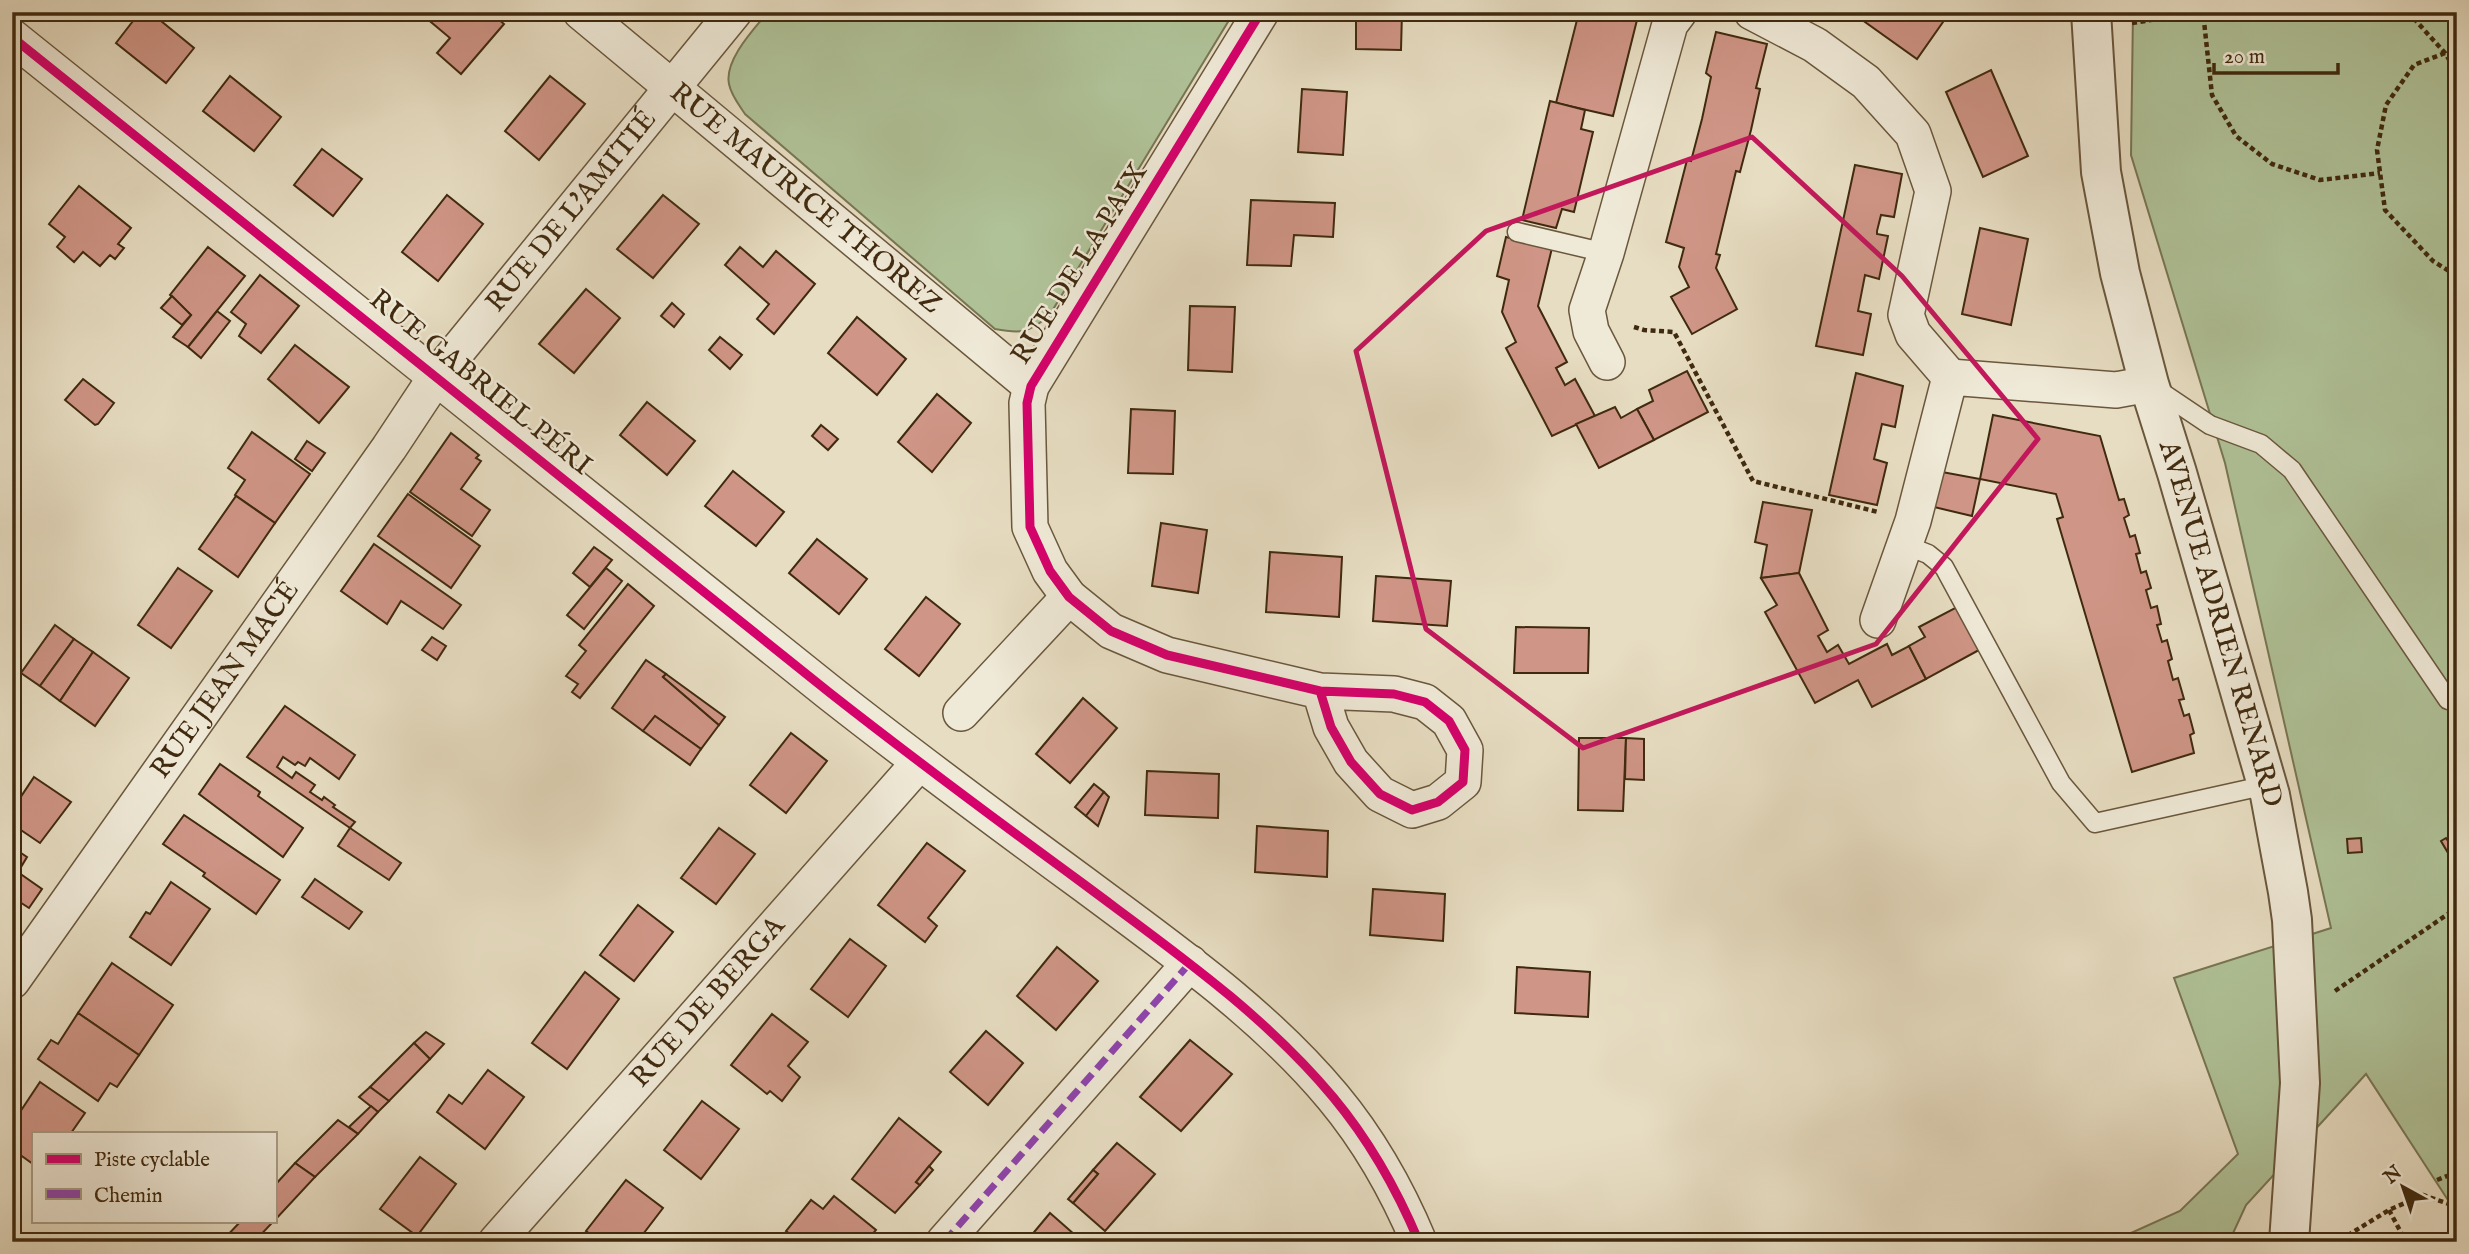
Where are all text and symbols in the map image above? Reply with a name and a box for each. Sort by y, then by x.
scale bar [2214,32,2338,76]
text: 20 m [2224,44,2265,71]
street label: RUE MAURICE THOREZ [662,76,949,322]
street label: RUE DE L'AMITIÉ [478,102,664,320]
street label: RUE DE LA PAIX [1004,156,1156,371]
street label: RUE GABRIEL PÉRI [362,282,599,484]
street label: AVENUE ADRIEN RENARD [2150,435,2289,810]
street label: RUE JEAN MACÉ [143,574,307,785]
street label: RUE DE BERGA [623,909,793,1095]
legend [32,1132,276,1222]
text: Piste cyclable [94,1147,210,1174]
north arrow [2368,1152,2438,1222]
text: N [2379,1161,2408,1191]
text: Chemin [94,1183,163,1210]

